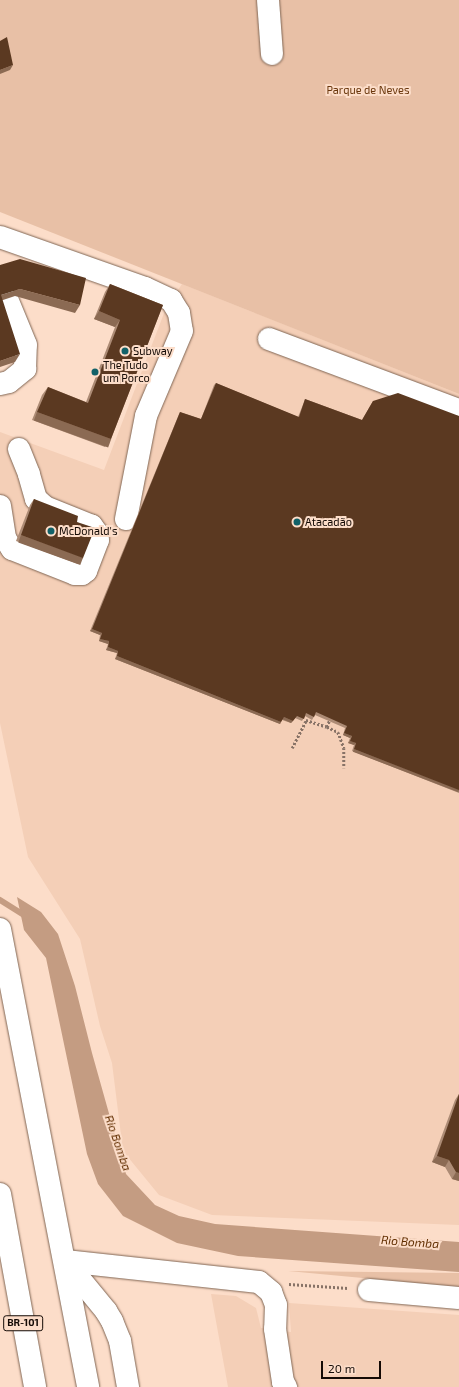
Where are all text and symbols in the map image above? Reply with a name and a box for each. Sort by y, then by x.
park label: Parque de Neves [326,83,410,97]
place label: Subway [133,344,173,358]
marker: Subway [120,346,130,356]
place label: The Tudo um Porco [103,359,150,385]
marker: The Tudo um Porco [90,367,100,377]
place label: Atacadão [305,515,352,529]
marker: Atacadão [292,517,302,527]
place label: McDonald's [59,524,117,538]
marker: McDonald's [46,526,56,536]
water label: Rio Bomba [102,1113,134,1173]
water label: Rio Bomba [380,1233,440,1251]
road number: BR-101 [3,1315,43,1331]
scale bar [323,1353,383,1379]
text: 20 m [328,1361,355,1375]

